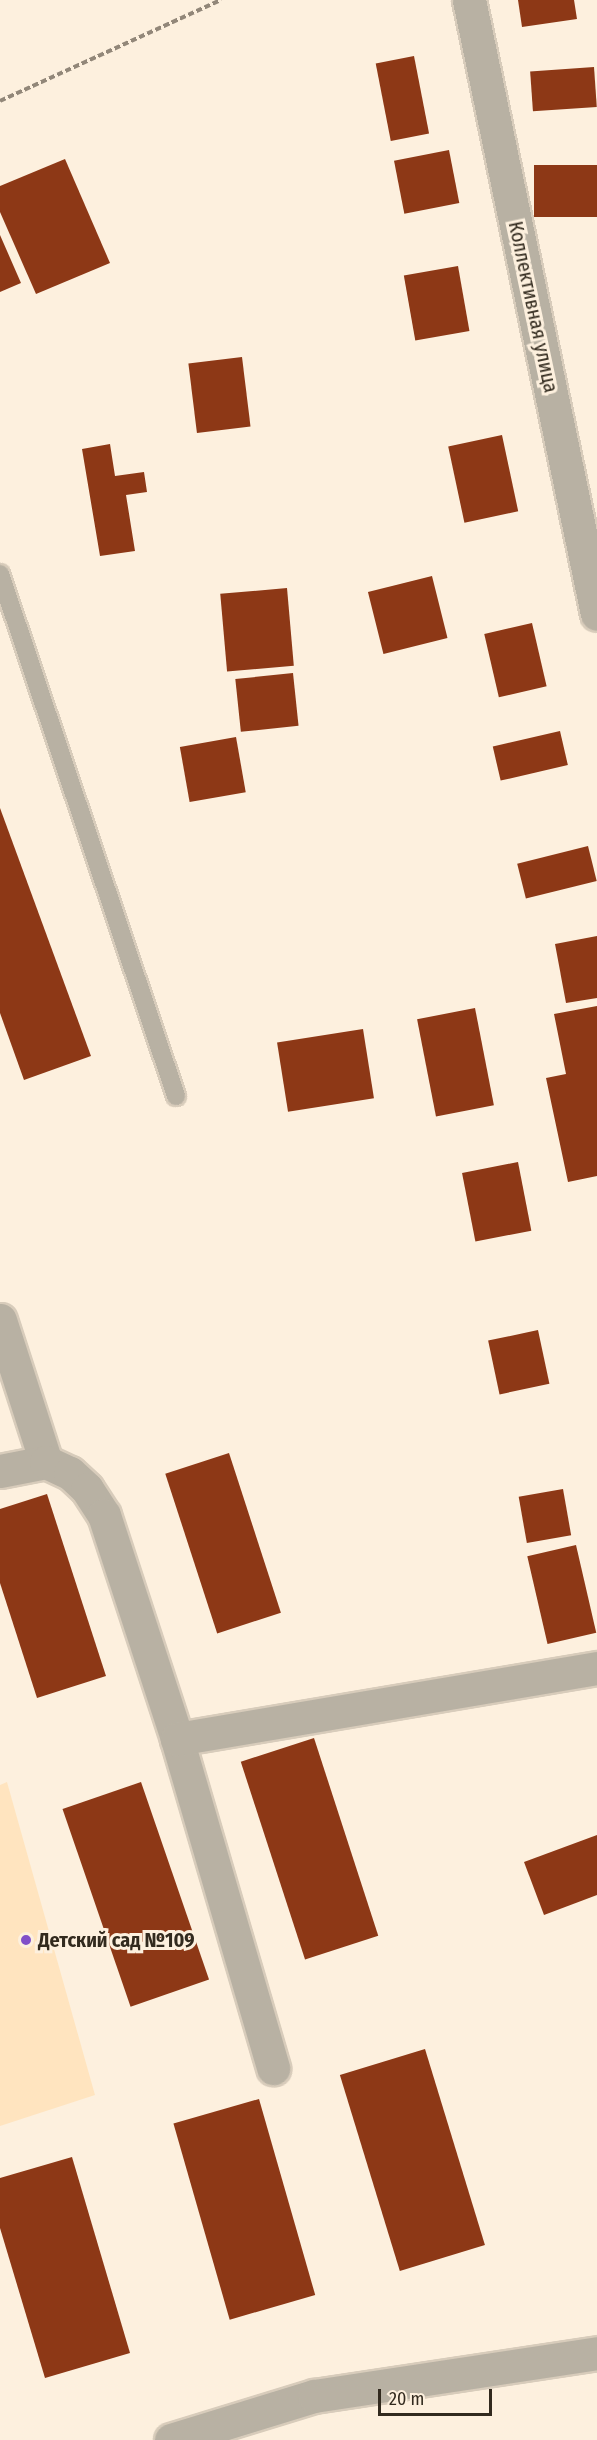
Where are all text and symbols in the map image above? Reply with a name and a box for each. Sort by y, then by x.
street label: Коллективная улица [503,219,563,395]
place label: Детский сад №109 [38,1928,194,1952]
marker: Детский сад №109 [19,1933,33,1947]
scale bar [381,2377,495,2415]
text: 20 m [389,2388,424,2410]

